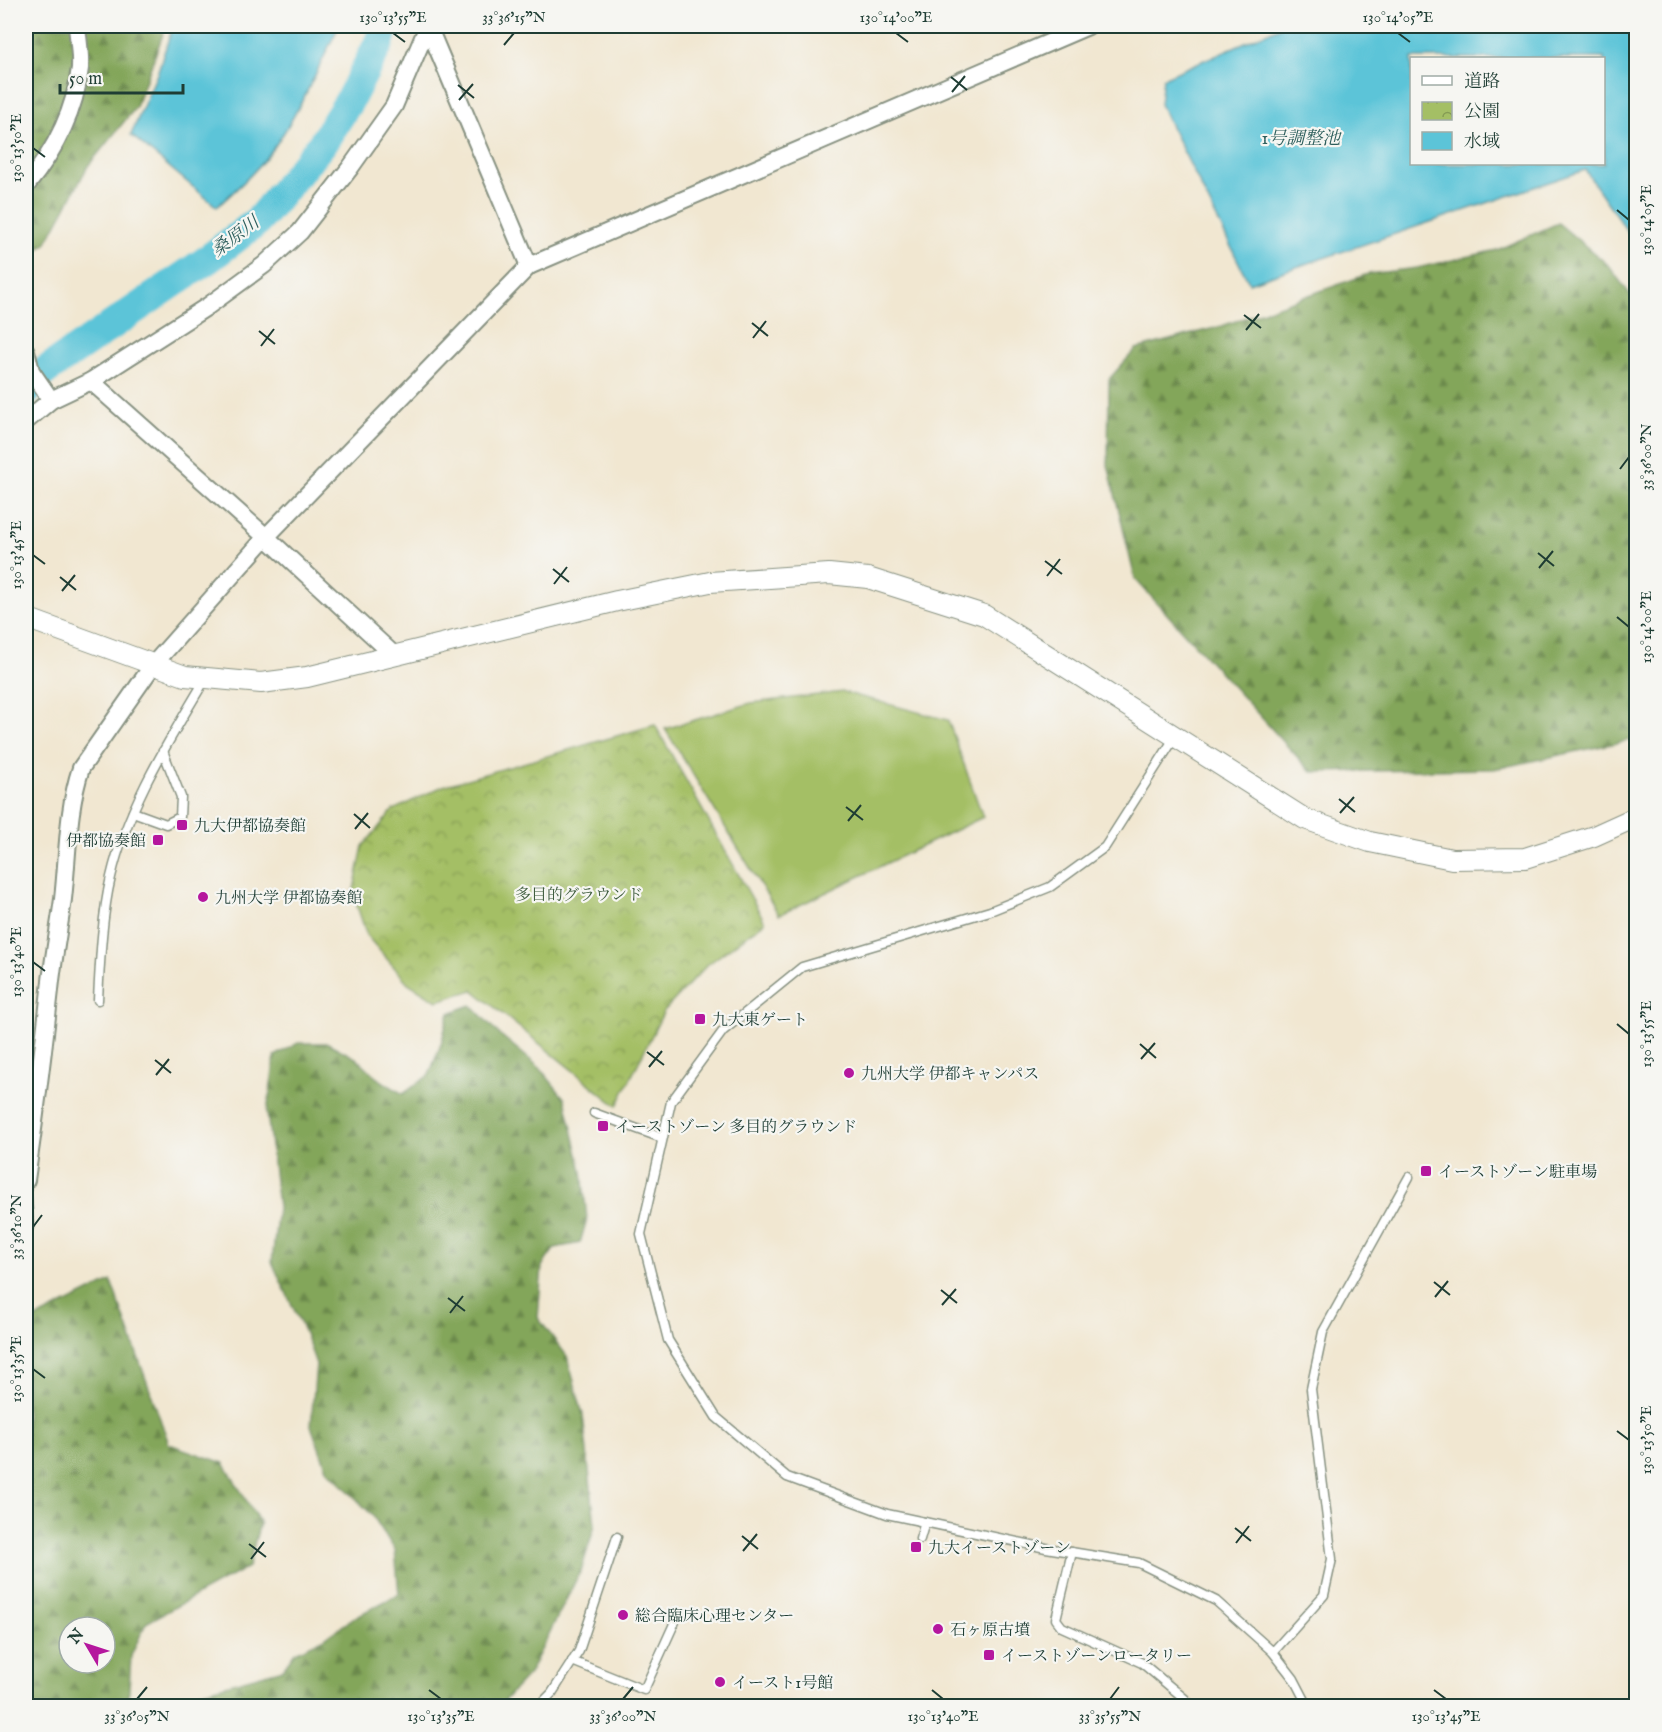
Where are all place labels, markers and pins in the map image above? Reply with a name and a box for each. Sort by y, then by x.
place label: 九大伊都協奏館 [194,817,306,837]
marker: 九大伊都協奏館 [175,818,189,832]
place label: 伊都協奏館 [66,832,146,852]
marker: 伊都協奏館 [151,833,165,847]
place label: 九州大学 伊都協奏館 [215,889,363,909]
marker: 九州大学 伊都協奏館 [196,890,210,904]
place label: 九大東ゲート [712,1011,808,1031]
marker: 九大東ゲート [693,1012,707,1026]
place label: 九州大学 伊都キャンパス [861,1065,1039,1085]
marker: 九州大学 伊都キャンパス [842,1066,856,1080]
place label: イーストゾーン 多目的グラウンド [615,1118,857,1138]
marker: イーストゾーン 多目的グラウンド [596,1119,610,1133]
place label: イーストゾーン駐車場 [1438,1163,1597,1183]
marker: イーストゾーン駐車場 [1419,1164,1433,1178]
place label: 九大イーストゾーン [928,1539,1071,1559]
marker: 九大イーストゾーン [909,1540,923,1554]
place label: 総合臨床心理センター [635,1607,794,1627]
marker: 総合臨床心理センター [616,1608,630,1622]
place label: 石ヶ原古墳 [950,1621,1030,1641]
marker: 石ヶ原古墳 [931,1622,945,1636]
place label: イーストゾーンロータリー [1001,1647,1192,1667]
marker: イーストゾーンロータリー [982,1648,996,1662]
place label: イースト1号館 [732,1674,833,1694]
marker: イースト1号館 [713,1675,727,1689]

